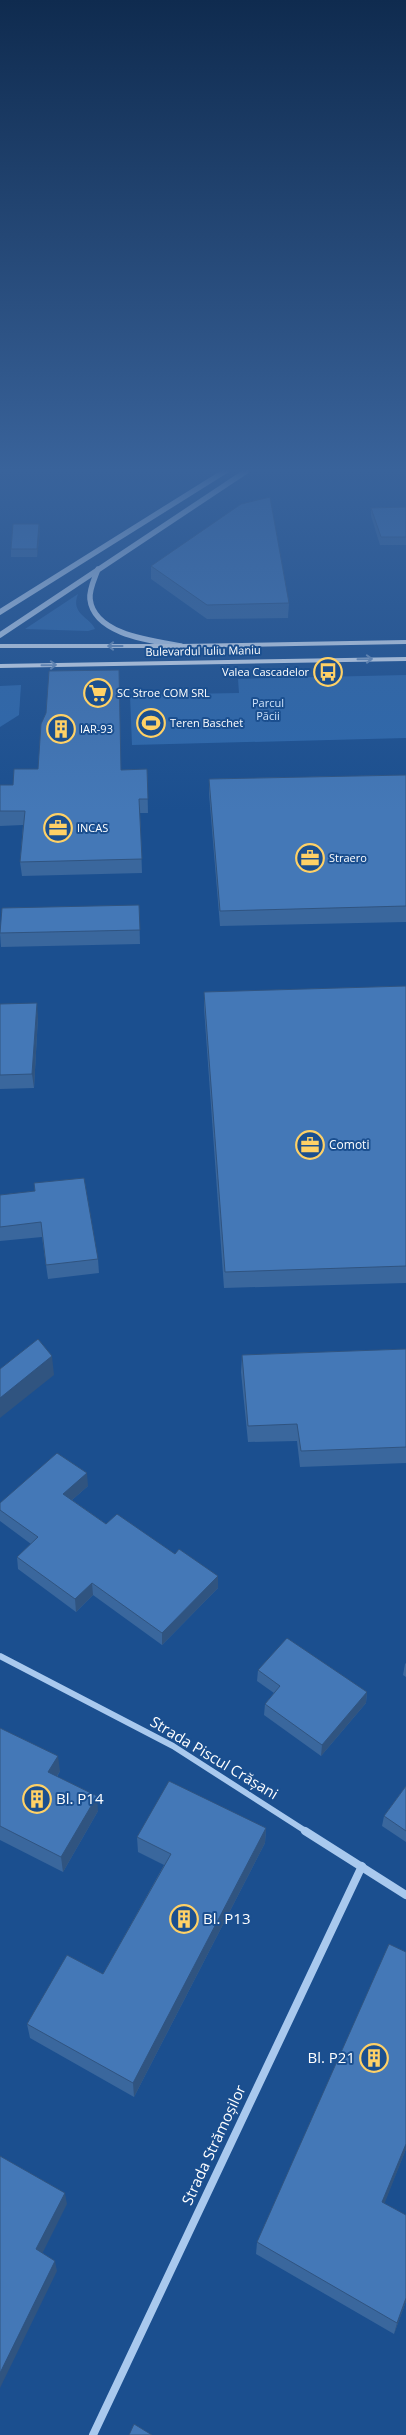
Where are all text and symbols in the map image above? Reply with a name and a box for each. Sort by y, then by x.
one-way arrow [107,641,123,651]
street label: Bulevardul Iuliu Maniu [145,642,261,659]
one-way arrow [357,655,373,664]
bus stop icon: Valea Cascadelor [313,657,343,687]
one-way arrow [40,660,56,670]
place label: Valea Cascadelor [222,664,309,679]
supermarket icon: SC Stroe COM SRL [83,678,113,708]
place label: SC Stroe COM SRL [117,685,210,700]
park label: Parcul Păcii [252,695,284,723]
sports icon: Teren Baschet [136,708,166,738]
building icon: IAR-93 [46,714,76,744]
place label: Teren Baschet [170,715,243,730]
place label: IAR-93 [80,721,113,736]
office icon: INCAS [43,813,73,843]
place label: INCAS [77,820,108,835]
office icon: Straero [295,843,325,873]
place label: Straero [329,850,367,865]
office icon: Comoti [295,1130,325,1160]
place label: Comoti [329,1136,369,1153]
street label: Strada Piscul Crășani [147,1711,282,1803]
building icon: Bl. P14 [22,1784,52,1814]
place label: Bl. P14 [56,1788,104,1808]
building icon: Bl. P13 [169,1904,199,1934]
place label: Bl. P13 [203,1908,251,1928]
building icon: Bl. P21 [359,2043,389,2073]
place label: Bl. P21 [308,2047,355,2067]
street label: Strada Strămoșilor [177,2081,250,2208]

